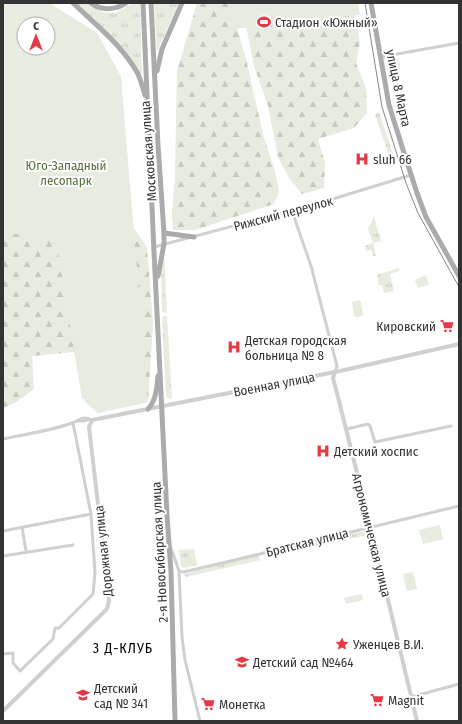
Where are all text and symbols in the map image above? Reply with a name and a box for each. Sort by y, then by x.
sports icon: Стадион «Южный» [256,14,272,30]
place label: Стадион «Южный» [275,15,378,30]
north arrow [16,16,56,56]
text: С [33,20,39,33]
street label: улица 8 Марта [383,48,414,128]
street label: Московская улица [137,100,159,202]
hospital icon: sluh 66 [354,151,370,167]
place label: sluh 66 [373,152,412,167]
park label: Юго-Западный лесопарк [26,158,106,188]
street label: Рижский переулок [232,193,334,234]
supermarket icon: Кировский [439,318,455,334]
place label: Кировский [376,319,436,334]
place label: Детская городская больница № 8 [244,333,347,363]
hospital icon: Детская городская больница № 8 [226,339,242,355]
street label: Военная улица [232,369,316,400]
hospital icon: Детский хоспис [315,443,331,459]
place label: Детский хоспис [333,444,419,459]
street label: Агрономическая улица [349,472,394,599]
street label: 2-я Новосибирская улица [148,481,171,623]
street label: Дорожная улица [91,505,116,598]
street label: Братская улица [264,525,350,560]
place icon: Уженцев В.И. [334,636,350,652]
place label: Уженцев В.И. [352,637,424,652]
district label: 3 Д-КЛУБ [93,640,153,657]
school or university icon: Детский сад №464 [234,654,250,670]
place label: Детский сад №464 [252,655,354,670]
place label: Детский сад № 341 [93,681,148,711]
school or university icon: Детский сад № 341 [75,687,91,703]
supermarket icon: Magnit [369,692,385,708]
place label: Magnit [388,693,425,708]
supermarket icon: Монетка [200,696,216,712]
place label: Монетка [219,697,266,712]

